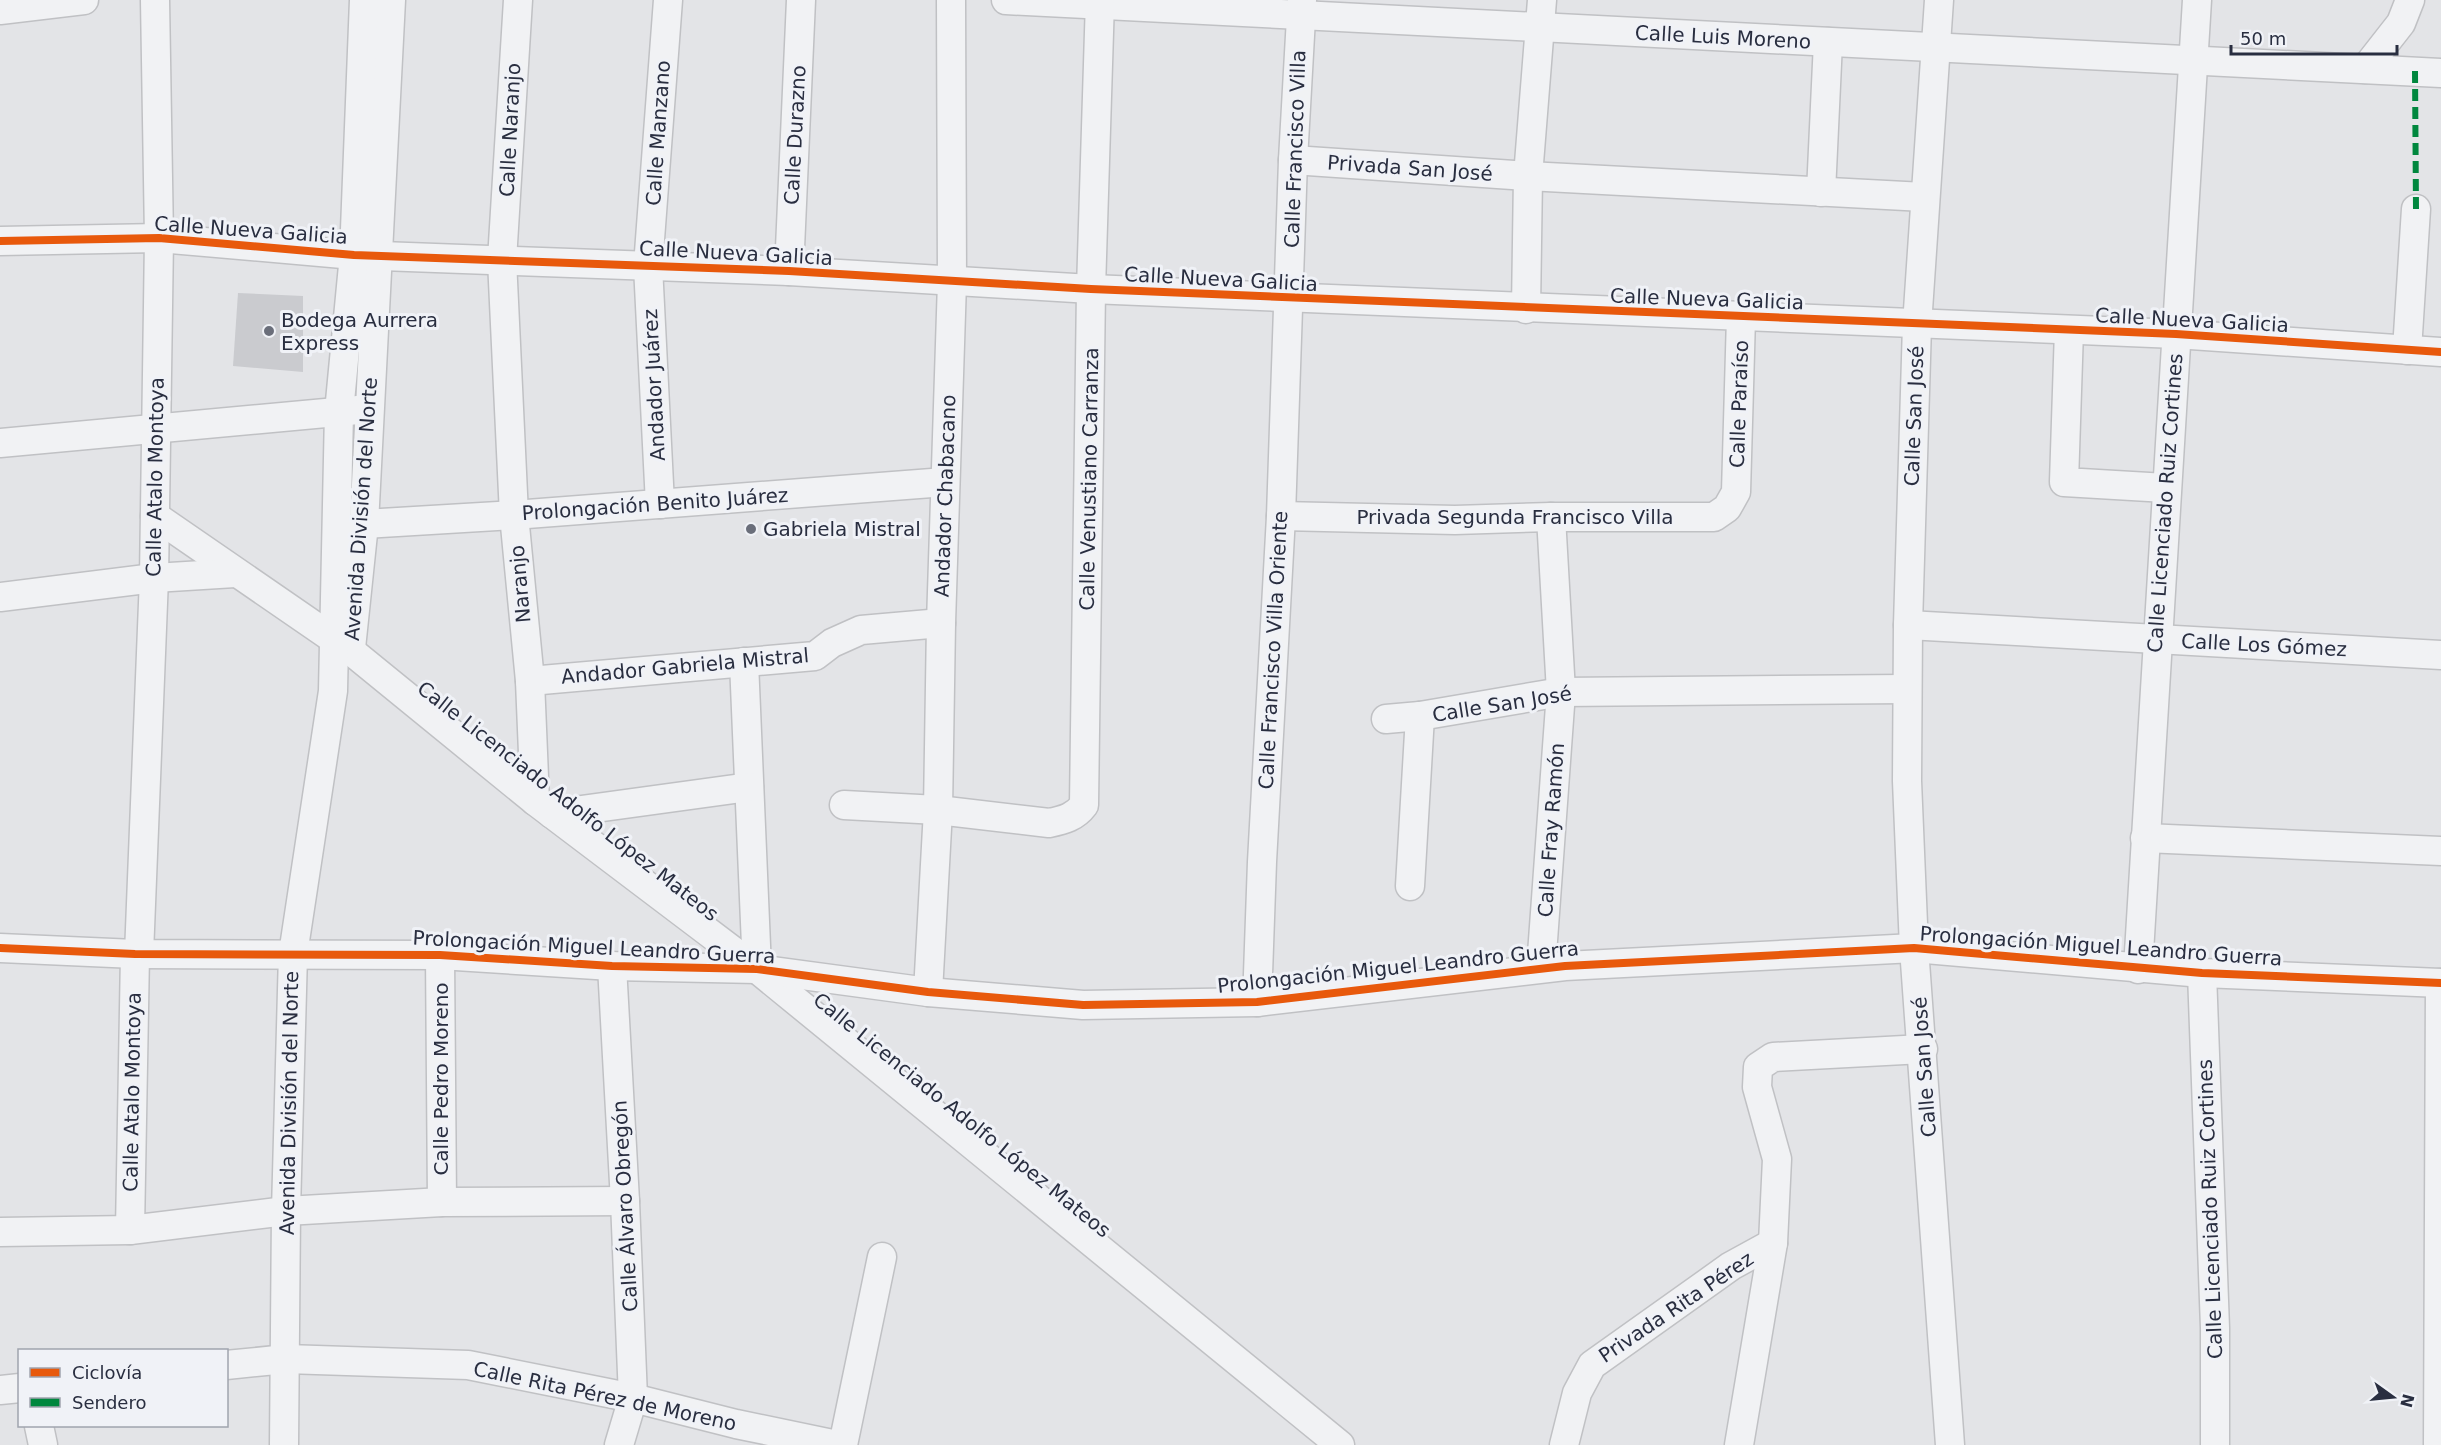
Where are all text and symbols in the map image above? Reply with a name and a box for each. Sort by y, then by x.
scale bar [2231,18,2398,56]
street label: Calle Luis Moreno [1634,20,1812,54]
text: 50 m [2240,28,2286,49]
street label: Calle Francisco Villa [1280,50,1310,248]
street label: Calle Manzano [641,59,675,207]
street label: Calle Naranjo [495,62,525,198]
street label: Calle Durazno [779,64,811,206]
street label: Privada San José [1326,150,1494,186]
street label: Calle Nueva Galicia [153,211,349,249]
street label: Calle Nueva Galicia [638,236,834,270]
street label: Calle Nueva Galicia [1123,262,1319,296]
street label: Calle Nueva Galicia [1610,284,1804,314]
street label: Calle Nueva Galicia [2094,303,2290,337]
place label: Bodega Aurrera Express [281,308,438,355]
street label: Andador Juárez [638,308,670,462]
marker: Bodega Aurrera Express [262,324,276,338]
street label: Calle Paraíso [1725,340,1753,468]
street label: Calle San José [1900,345,1928,487]
street label: Calle Venustiano Carranza [1075,347,1103,611]
street label: Calle Licenciado Ruiz Cortines [2143,352,2187,654]
street label: Avenida División del Norte [340,376,382,642]
street label: Calle Atalo Montoya [141,377,169,577]
street label: Andador Chabacano [929,394,961,598]
street label: Prolongación Benito Juárez [521,483,789,525]
street label: Privada Segunda Francisco Villa [1356,505,1674,529]
street label: Calle Francisco Villa Oriente [1254,510,1292,790]
place label: Gabriela Mistral [763,517,921,541]
marker: Gabriela Mistral [744,522,758,536]
street label: Naranjo [505,544,535,624]
street label: Calle Los Gómez [2181,629,2347,661]
street label: Andador Gabriela Mistral [560,643,810,689]
street label: Calle Licenciado Adolfo López Mateos [413,676,723,926]
street label: Calle San José [1431,681,1573,727]
street label: Calle Fray Ramón [1533,742,1569,918]
street label: Prolongación Miguel Leandro Guerra [1919,921,2283,971]
street label: Prolongación Miguel Leandro Guerra [412,926,776,968]
street label: Prolongación Miguel Leandro Guerra [1216,936,1580,998]
street label: Avenida División del Norte [275,971,303,1235]
street label: Calle Pedro Moreno [429,982,453,1176]
street label: Calle Licenciado Adolfo López Mateos [809,988,1115,1242]
street label: Calle Atalo Montoya [118,992,146,1192]
street label: Calle San José [1907,996,1941,1138]
street label: Calle Licenciado Ruiz Cortines [2193,1059,2227,1359]
street label: Calle Álvaro Obregón [607,1100,643,1312]
street label: Privada Rita Pérez [1594,1246,1758,1368]
legend [18,1349,228,1427]
street label: Calle Rita Pérez de Moreno [471,1356,739,1436]
text: Ciclovía [72,1362,142,1383]
north arrow [2363,1367,2423,1427]
text: Sendero [72,1392,146,1413]
text: N [2396,1392,2418,1410]

